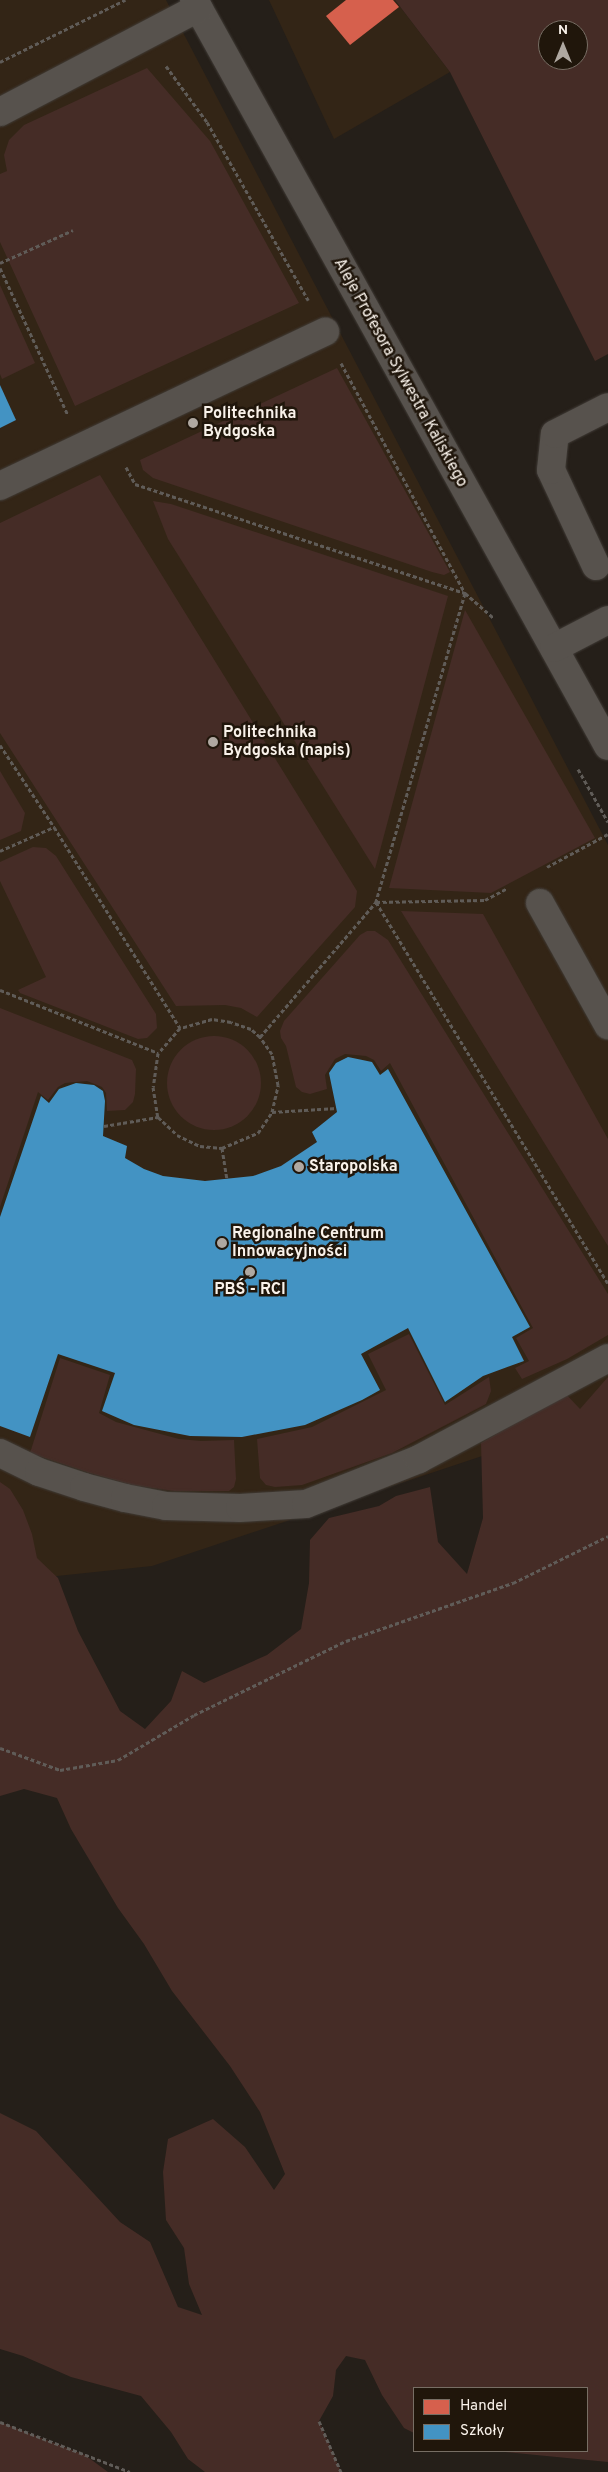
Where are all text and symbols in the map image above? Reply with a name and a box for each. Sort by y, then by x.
north arrow [538,20,588,70]
text: N [558,22,568,39]
street label: Aleje Profesora Sylwestra Kaliskiego [329,255,471,491]
place label: Politechnika Bydgoska [203,404,297,442]
marker: Politechnika Bydgoska [187,417,199,429]
place label: Politechnika Bydgoska (napis) [223,723,351,761]
marker: Politechnika Bydgoska (napis) [207,736,219,748]
place label: Staropolska [309,1157,398,1177]
marker: Staropolska [293,1161,305,1173]
place label: Regionalne Centrum Innowacyjności [232,1224,384,1262]
marker: Regionalne Centrum Innowacyjności [216,1237,228,1249]
marker: PBŚ - RCI [244,1266,256,1278]
place label: PBŚ - RCI [214,1280,286,1300]
legend [413,2387,588,2452]
text: Handel [460,2397,507,2416]
text: Szkoły [460,2422,504,2441]

